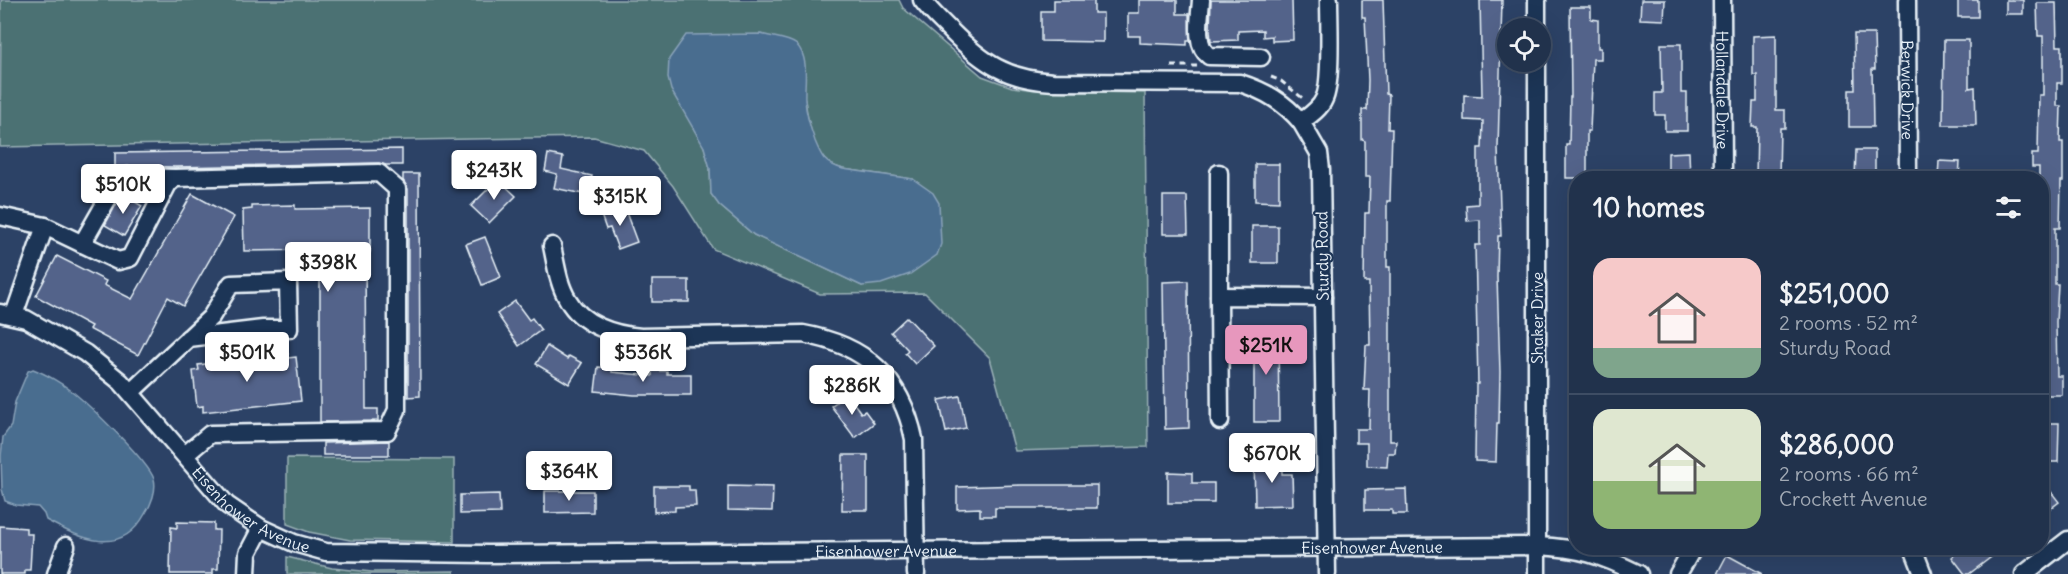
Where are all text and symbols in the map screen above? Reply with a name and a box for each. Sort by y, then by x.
map controls [1497,18,1551,72]
button: locate [1497,18,1551,72]
street label: Hollandale Drive [1712,31,1733,149]
street label: Berwick Drive [1897,40,1918,140]
pin: $243K [452,150,536,201]
text: $243K [466,157,523,182]
pin: $510K [81,164,165,215]
text: $510K [95,171,151,196]
pin: $315K [578,176,662,227]
text: $315K [593,183,647,208]
text: 10 homes [1593,191,1705,224]
icon: filters [1992,191,2025,224]
street label: Sturdy Road [1311,211,1333,301]
pin: $398K [286,242,370,293]
text: $398K [299,249,357,274]
street label: Shaker Drive [1527,272,1547,364]
text: $251,000 [1779,277,1890,310]
icon: home [1641,282,1713,354]
text: 2 rooms · 52 m² [1779,310,1918,335]
pin: $251K [1224,325,1308,376]
pin: $501K [205,332,289,383]
pin: $536K [601,332,685,383]
text: $251K [1239,332,1293,357]
text: Sturdy Road [1779,335,1891,360]
text: $501K [219,339,275,364]
text: $536K [614,339,672,364]
pin: $286K [810,365,894,416]
text: $286K [823,372,881,397]
text: $286,000 [1779,428,1894,461]
pin: $670K [1230,433,1314,484]
icon: home [1641,433,1713,505]
text: $670K [1243,440,1301,465]
pin: $364K [527,451,611,502]
text: $364K [540,458,598,483]
text: 2 rooms · 66 m² [1779,461,1919,486]
street label: Eisenhower Avenue [188,462,312,557]
text: Crockett Avenue [1779,486,1928,511]
street label: Eisenhower Avenue [1301,537,1443,558]
street label: Eisenhower Avenue [815,540,957,562]

